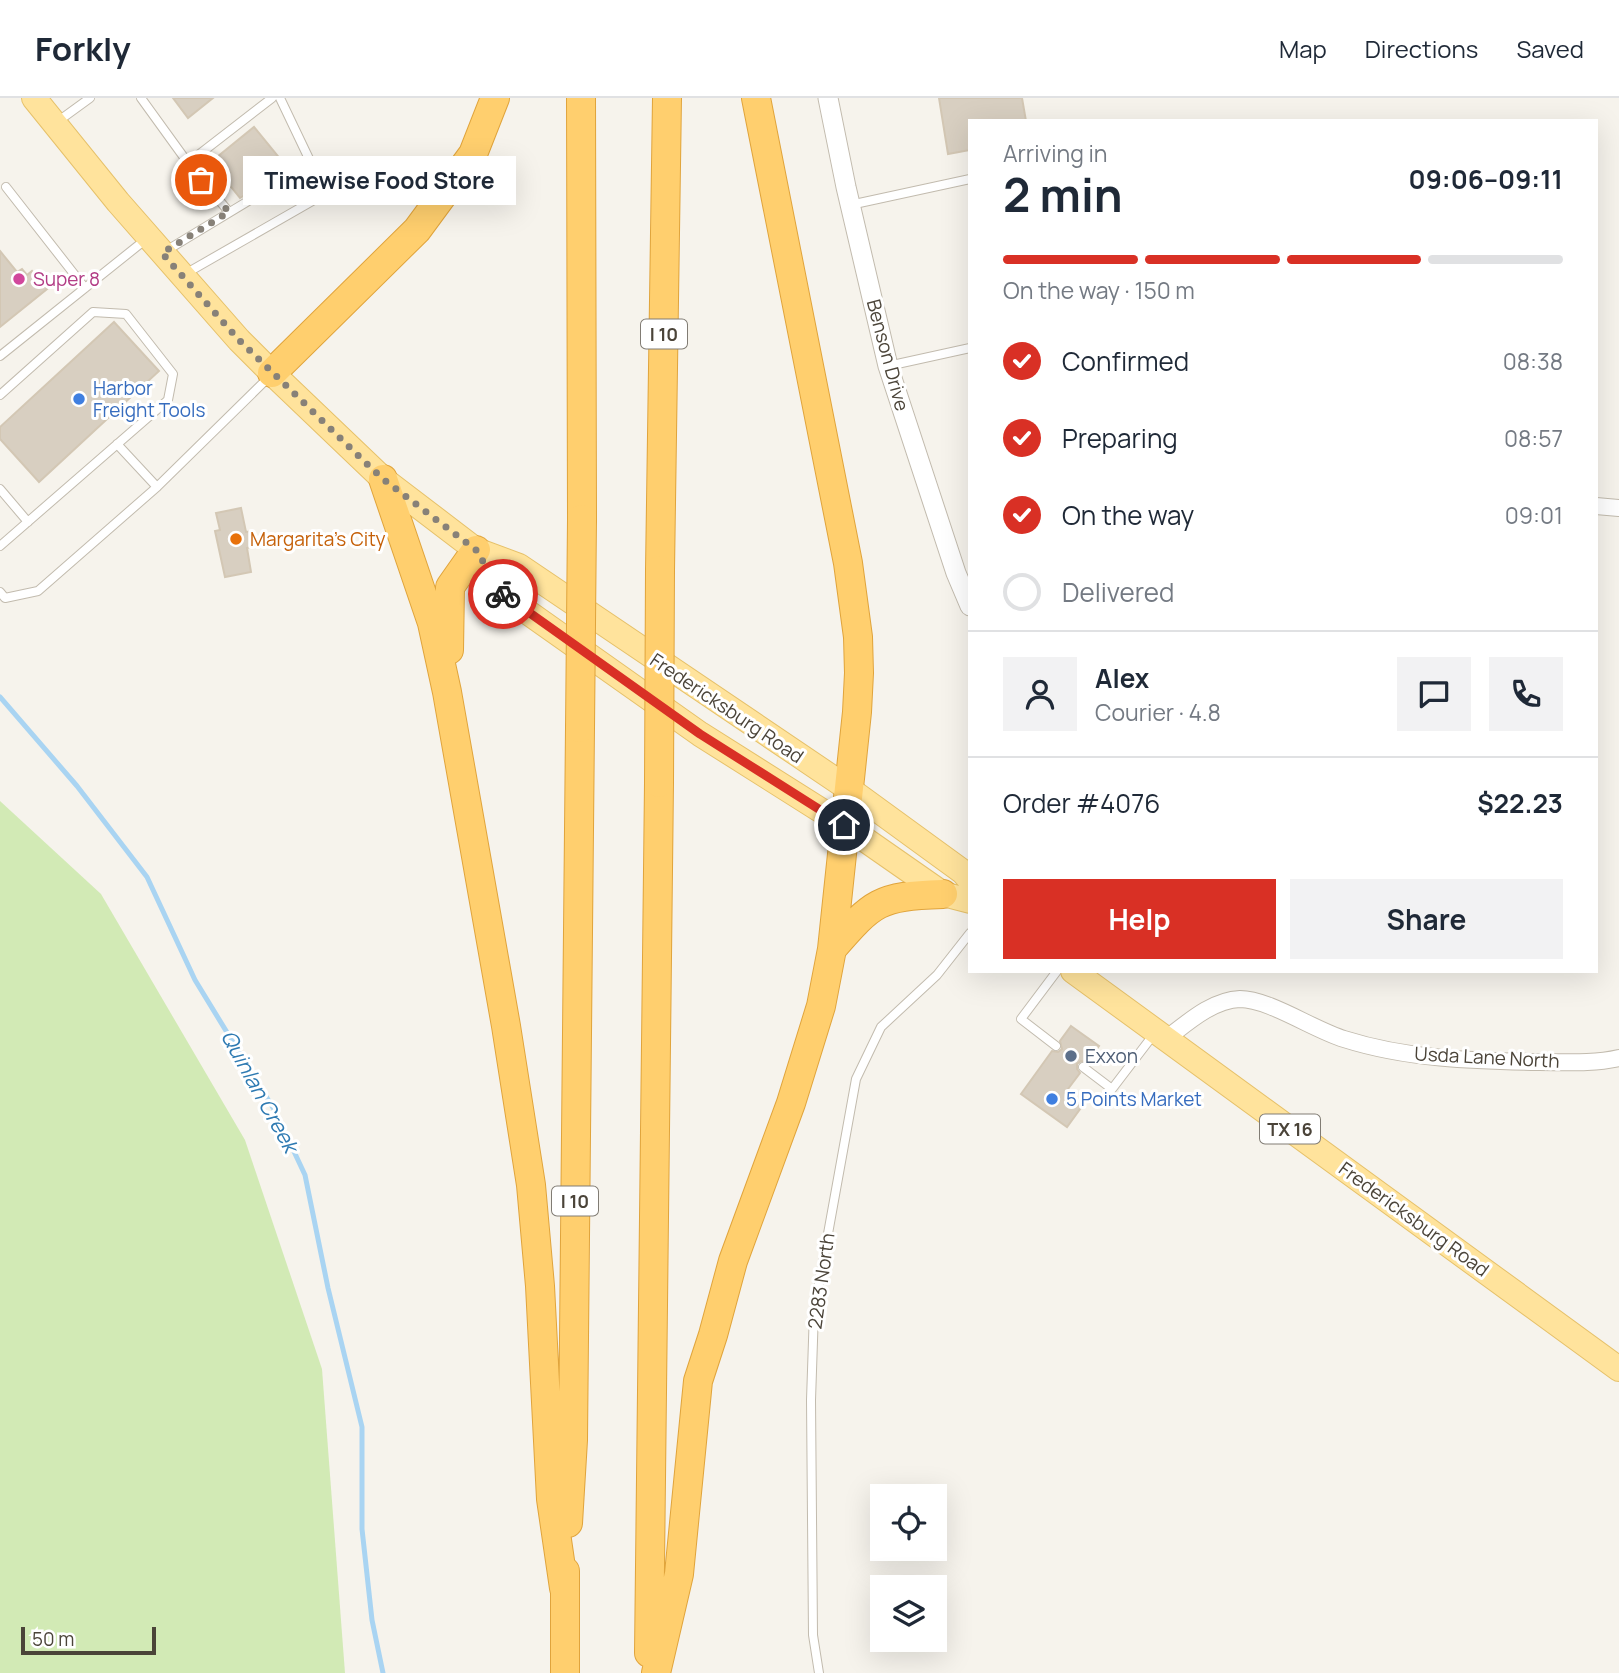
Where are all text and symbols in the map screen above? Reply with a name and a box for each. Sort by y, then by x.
text: Forkly [35,26,131,71]
text: Map [1279,32,1327,65]
text: Directions [1365,32,1478,65]
text: Saved [1516,32,1584,65]
text: Arriving in [1003,137,1108,169]
pin [171,150,231,210]
callout: Timewise Food Store [243,155,516,204]
icon: bag [182,161,220,199]
text: 09:06–09:11 [1409,161,1563,197]
text: 2 min [1003,163,1123,226]
text: Timewise Food Store [264,164,495,196]
place label: Super 8 [33,266,100,292]
marker: Super 8 [11,271,27,287]
text: On the way · 150 m [1003,274,1195,306]
street label: Benson Drive [861,296,915,414]
road number: I 10 [641,320,687,348]
icon: check [1003,342,1041,380]
text: Confirmed [1062,343,1189,379]
text: 08:38 [1503,345,1563,377]
place label: Harbor Freight Tools [93,375,205,423]
marker: Harbor Freight Tools [71,391,87,407]
icon: check [1003,419,1041,457]
text: Preparing [1062,420,1178,456]
text: 08:57 [1504,422,1563,454]
icon: check [1003,496,1041,534]
text: On the way [1062,497,1194,533]
text: 09:01 [1505,499,1563,531]
place label: Margarita's City [250,526,386,552]
marker: Margarita's City [228,531,244,547]
courier [468,559,538,629]
text: Delivered [1062,574,1174,610]
icon: bike [484,575,522,613]
street label: Fredericksburg Road [645,647,809,769]
button: person [1003,657,1077,731]
button: chat [1397,657,1471,731]
button: phone [1489,657,1563,731]
text: Alex [1095,660,1149,696]
text: Courier · 4.8 [1095,696,1221,728]
text: Order #4076 [1003,785,1160,821]
text: $22.23 [1477,785,1563,821]
pin [814,795,874,855]
icon: home [825,806,863,844]
button: Help [1003,879,1276,959]
button: Share [1290,879,1563,959]
water label: Quinlan Creek [215,1025,306,1159]
street label: Usda Lane North [1414,1040,1560,1074]
place label: Exxon [1085,1043,1138,1069]
marker: Exxon [1063,1048,1079,1064]
place label: 5 Points Market [1066,1086,1202,1112]
marker: 5 Points Market [1044,1091,1060,1107]
road number: TX 16 [1260,1114,1320,1144]
street label: Fredericksburg Road [1334,1156,1494,1282]
road number: I 10 [552,1186,598,1216]
street label: 2283 North [801,1231,841,1331]
map controls [870,1484,947,1652]
button: locate [870,1484,947,1561]
button: layers [870,1575,947,1652]
scale bar [21,1624,156,1656]
text: 50 m [32,1626,74,1652]

